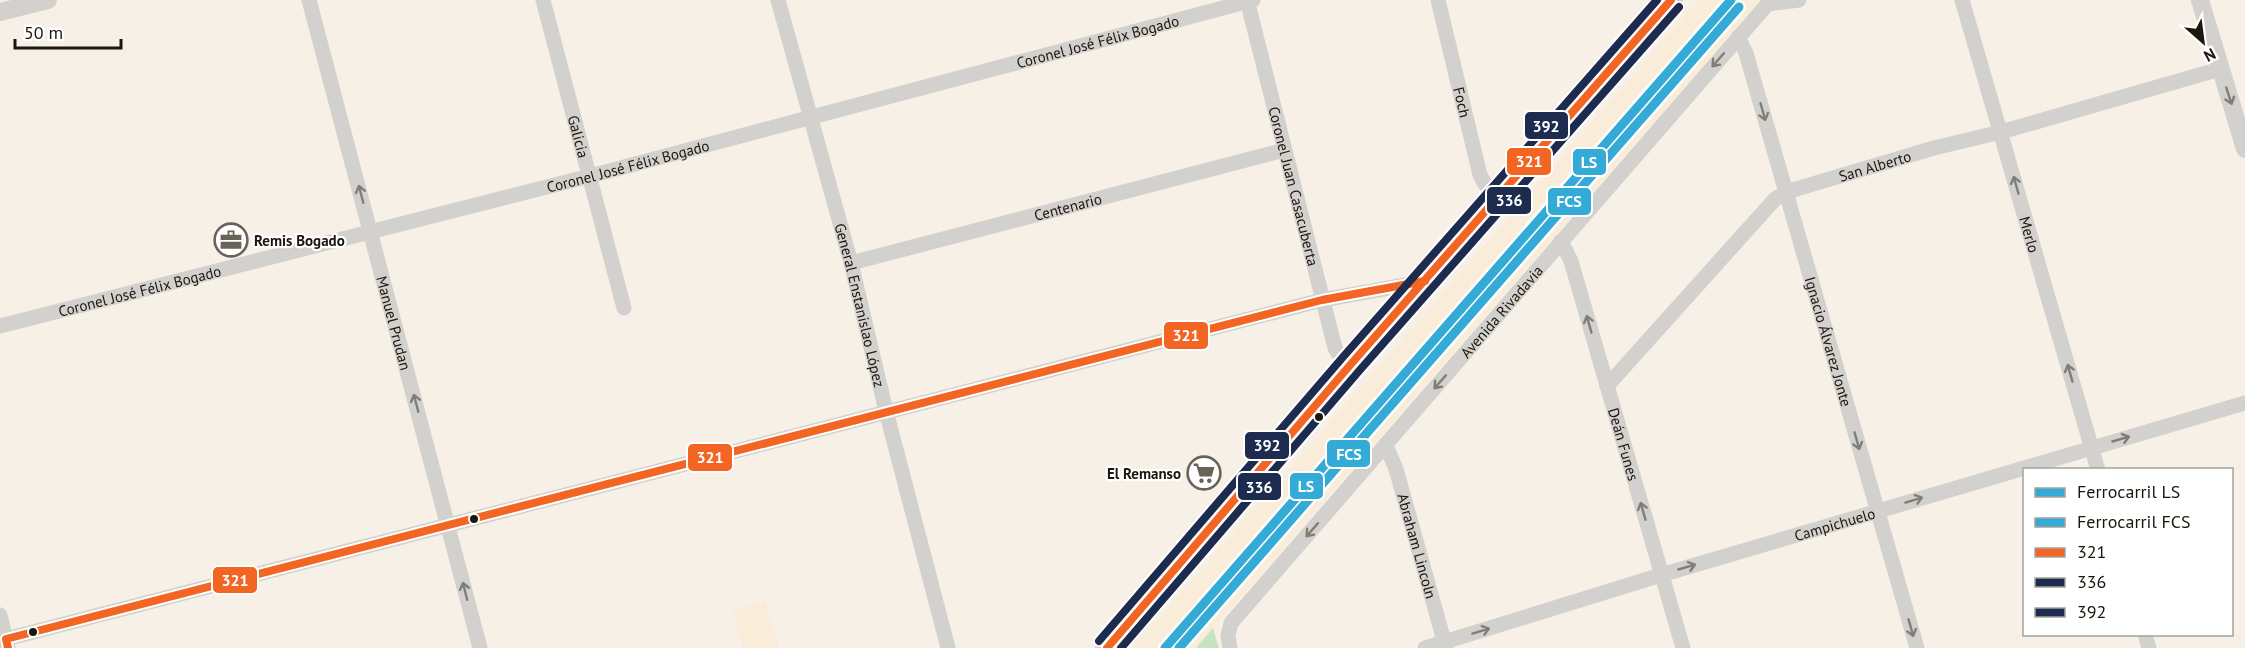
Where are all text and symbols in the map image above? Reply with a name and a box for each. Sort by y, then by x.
street label: Coronel José Félix Bogado [1014,11,1181,72]
scale bar [15,12,122,50]
north arrow [2173,12,2233,72]
text: 50 m [24,21,63,44]
text: N [2201,44,2219,67]
one-way arrow [1711,52,1725,67]
street label: Foch [1450,85,1475,119]
one-way arrow [2224,86,2235,105]
one-way arrow [1758,102,1769,121]
street label: Coronel Juan Casacuberta [1265,104,1323,268]
line badge: 392 [1524,111,1569,140]
street label: Galicia [564,113,594,160]
text: 392 [1532,116,1560,136]
street label: Coronel José Félix Bogado [545,135,711,196]
street label: San Alberto [1836,146,1913,185]
line badge: 321 [1506,147,1552,176]
line badge: LS [1572,148,1607,176]
text: 321 [1515,151,1543,171]
text: LS [1581,152,1597,172]
one-way arrow [2010,176,2021,195]
one-way arrow [355,185,366,204]
line badge: 336 [1486,186,1532,215]
line badge: FCS [1547,187,1592,216]
street label: Centenario [1032,188,1104,224]
text: 336 [1495,190,1523,210]
text: FCS [1556,191,1582,211]
street label: Merlo [2016,214,2044,255]
street label: General Enstanislao López [831,221,890,389]
office icon: Remis Bogado [213,222,249,258]
place label: Remis Bogado [254,231,345,250]
street label: Coronel José Félix Bogado [56,261,223,320]
street label: Avenida Rivadavia [1456,261,1547,362]
street label: Manuel Prudan [373,274,416,372]
street label: Ignacio Álvarez Jonte [1801,274,1857,409]
one-way arrow [1583,315,1594,334]
line badge: 321 [1163,321,1209,350]
text: 321 [1172,325,1200,345]
one-way arrow [2064,364,2075,383]
one-way arrow [1433,374,1447,389]
one-way arrow [410,393,422,412]
street label: Deán Funes [1604,405,1644,483]
unlabelled marker [1313,411,1325,423]
line badge: 392 [1244,431,1290,460]
one-way arrow [1852,431,1863,450]
one-way arrow [2111,433,2130,444]
text: 392 [1253,435,1281,455]
line badge: FCS [1326,439,1371,468]
line badge: 321 [687,443,733,472]
text: FCS [1336,444,1362,464]
text: 321 [696,447,724,467]
supermarket icon: El Remanso [1186,455,1222,491]
place label: El Remanso [1107,464,1181,483]
legend [2023,468,2233,636]
line badge: 336 [1237,472,1282,501]
line badge: LS [1289,472,1324,500]
text: LS [1298,476,1314,496]
text: 336 [1245,477,1273,497]
text: Ferrocarril LS [2077,480,2180,503]
street label: Abraham Lincoln [1394,491,1441,601]
one-way arrow [1904,494,1923,505]
one-way arrow [1637,502,1648,521]
street label: Campichuelo [1792,503,1877,545]
text: Ferrocarril FCS [2077,510,2191,533]
unlabelled marker [468,513,480,525]
one-way arrow [1305,522,1319,537]
text: 321 [2077,540,2106,563]
one-way arrow [1677,561,1696,572]
line badge: 321 [212,566,258,594]
text: 321 [221,570,249,590]
text: 336 [2077,570,2106,593]
one-way arrow [459,582,471,601]
text: 392 [2077,600,2106,623]
one-way arrow [1906,618,1917,637]
one-way arrow [1471,625,1490,636]
unlabelled marker [27,626,39,638]

